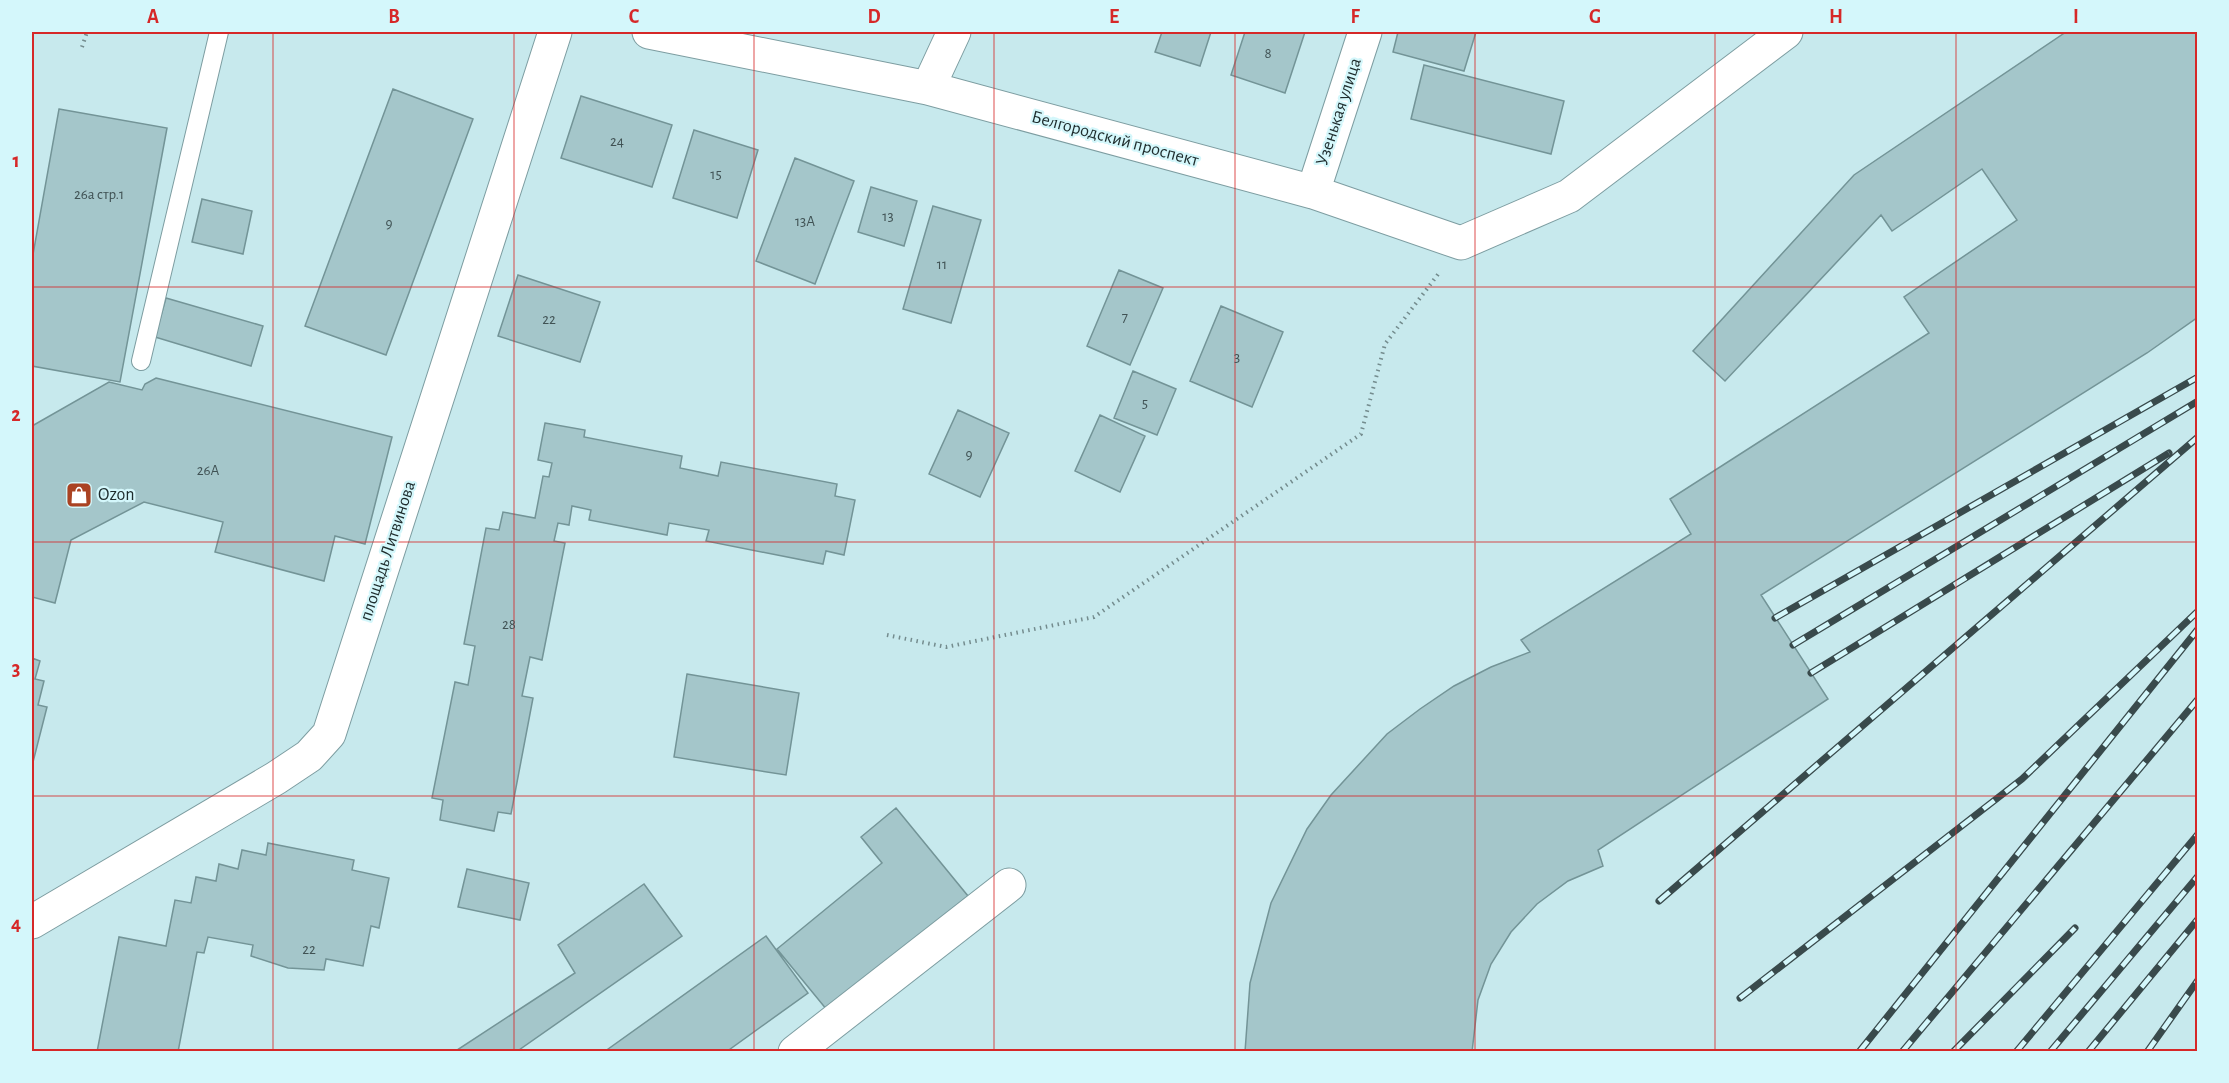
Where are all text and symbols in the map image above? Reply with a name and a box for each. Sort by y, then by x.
text: A [147,7,159,27]
text: B [388,7,400,27]
text: C [629,7,640,27]
text: D [867,7,881,27]
text: E [1109,7,1119,27]
text: F [1350,7,1360,27]
text: G [1589,7,1601,27]
text: H [1829,7,1843,27]
text: I [2073,7,2079,27]
house number: 8 [1264,46,1272,61]
street label: Узенькая улица [1313,56,1365,168]
street label: Белгородский проспект [1030,108,1201,170]
house number: 24 [610,134,624,149]
text: 1 [12,151,20,171]
house number: 15 [710,167,722,182]
house number: 26а стр.1 [74,187,124,202]
house number: 13 [882,209,894,224]
house number: 13А [795,214,815,229]
house number: 9 [385,216,393,231]
house number: 11 [937,257,947,272]
house number: 7 [1122,310,1128,325]
house number: 22 [542,312,556,327]
house number: 3 [1234,350,1240,365]
house number: 5 [1142,396,1148,411]
text: 2 [11,405,21,425]
house number: 9 [965,447,973,462]
house number: 26А [197,463,220,478]
street label: площадь Литвинова [357,479,419,623]
shop icon: Ozon [64,480,94,510]
place label: Ozon [98,486,135,504]
house number: 28 [502,617,516,632]
text: 3 [12,659,20,679]
text: 4 [11,914,21,934]
house number: 22 [302,942,316,957]

